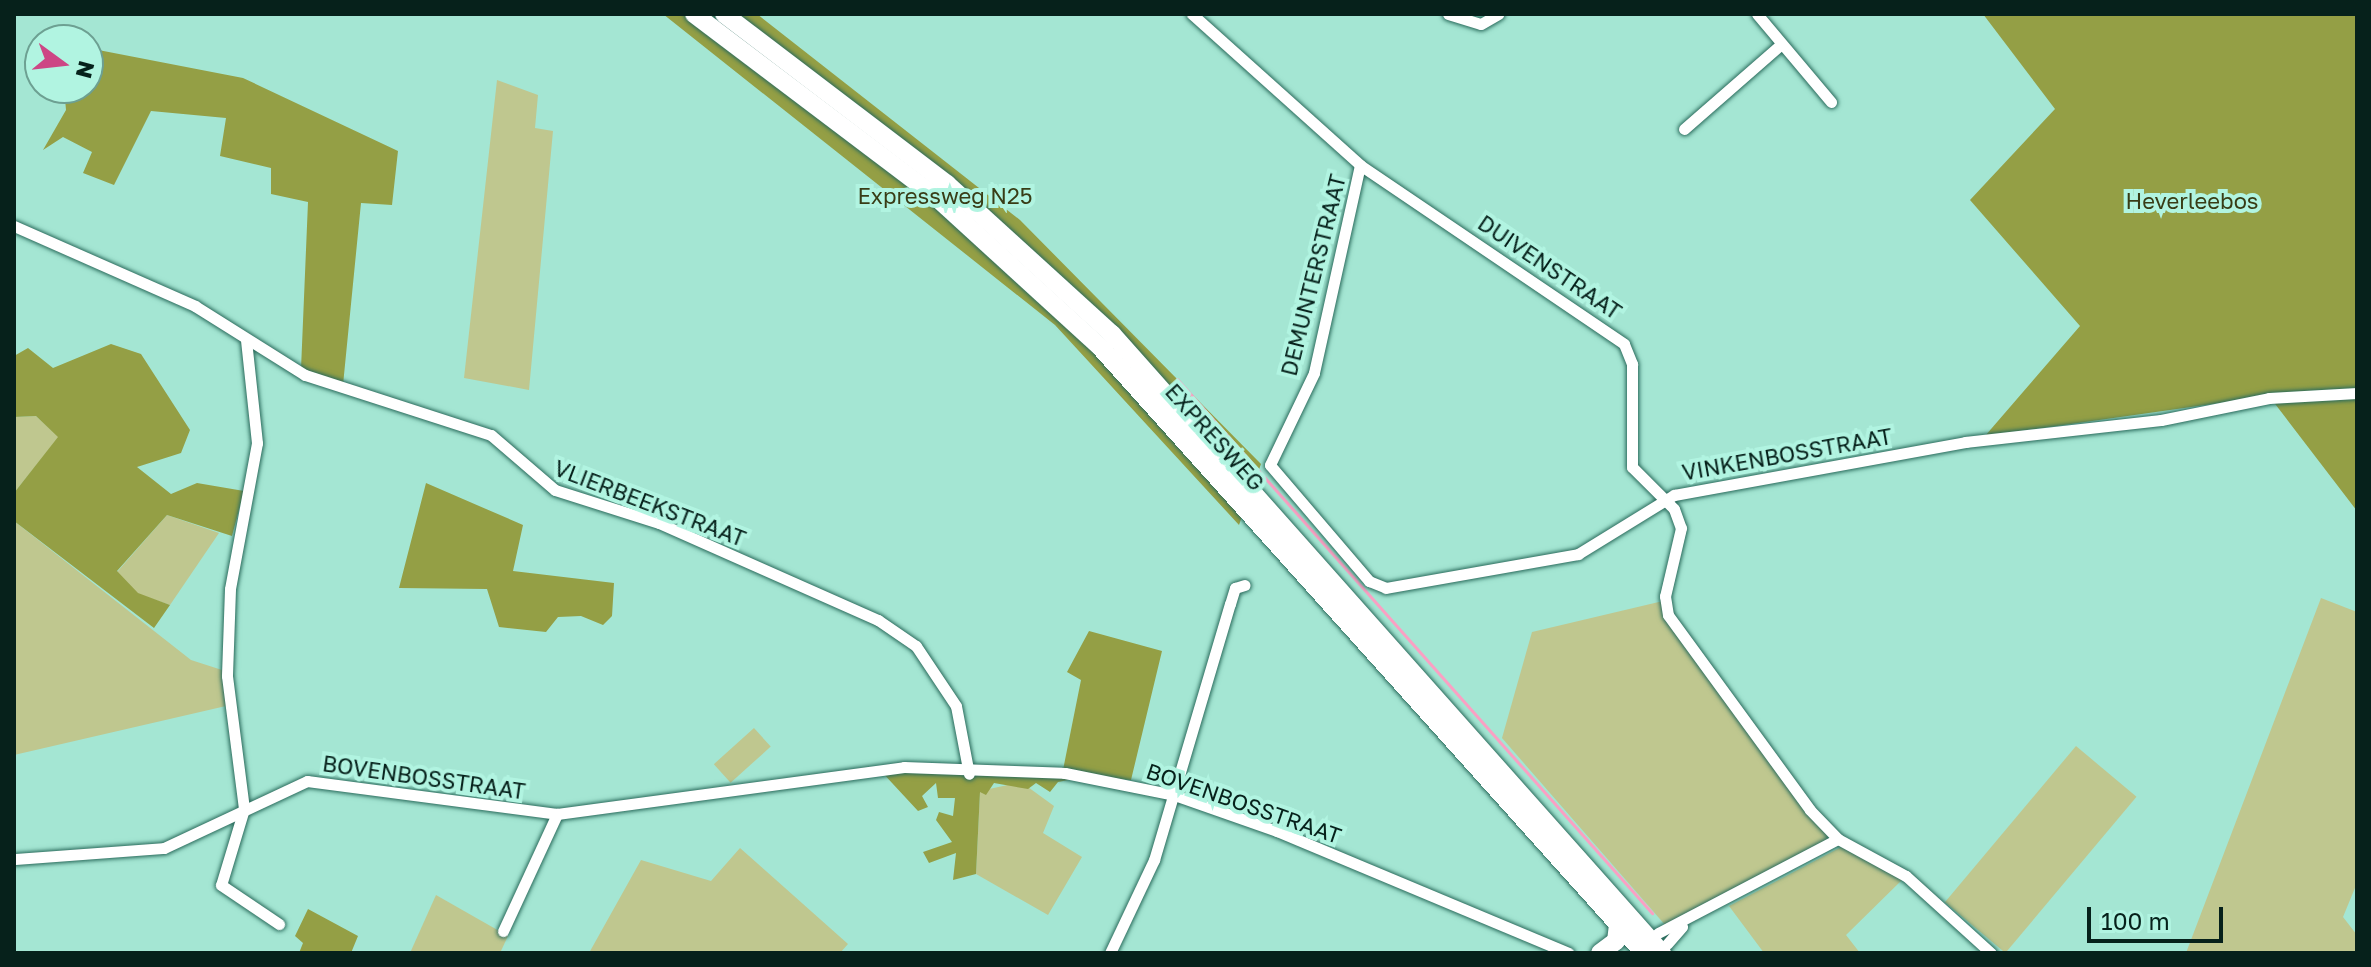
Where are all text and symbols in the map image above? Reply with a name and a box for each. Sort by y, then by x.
north arrow [24,24,104,104]
text: N [71,58,101,81]
street label: DEMUNTERSTRAAT [1275,171,1351,379]
park label: Expressweg N25 [857,183,1033,209]
park label: Heverleebos [2126,188,2258,214]
street label: DUIVENSTRAAT [1473,209,1627,325]
street label: EXPRESWEG [1160,378,1270,496]
street label: VINKENBOSSTRAAT [1680,423,1894,485]
street label: VLIERBEEKSTRAAT [550,454,750,552]
street label: BOVENBOSSTRAAT [321,750,527,804]
street label: BOVENBOSSTRAAT [1143,757,1345,849]
scale bar [2091,891,2227,941]
text: 100 m [2101,906,2170,935]

